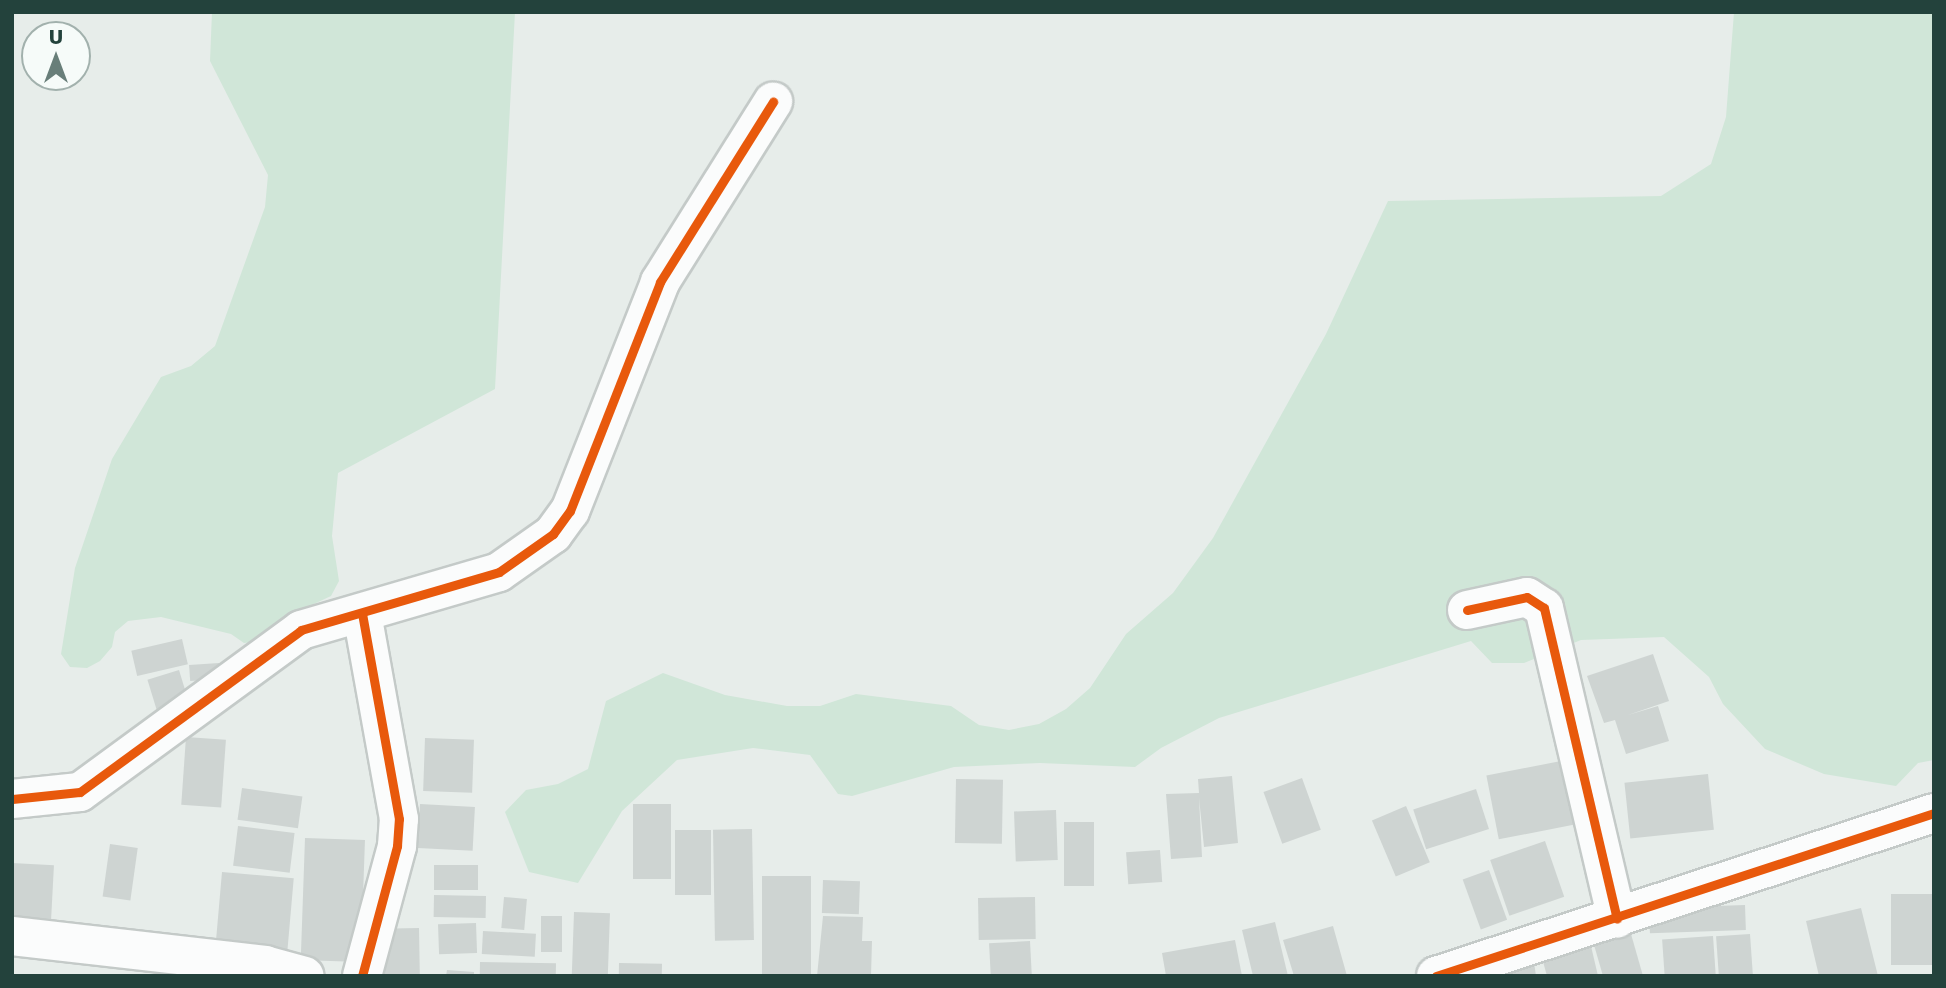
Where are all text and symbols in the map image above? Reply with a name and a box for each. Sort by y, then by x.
north arrow [21,21,91,91]
text: U [48,26,64,48]

